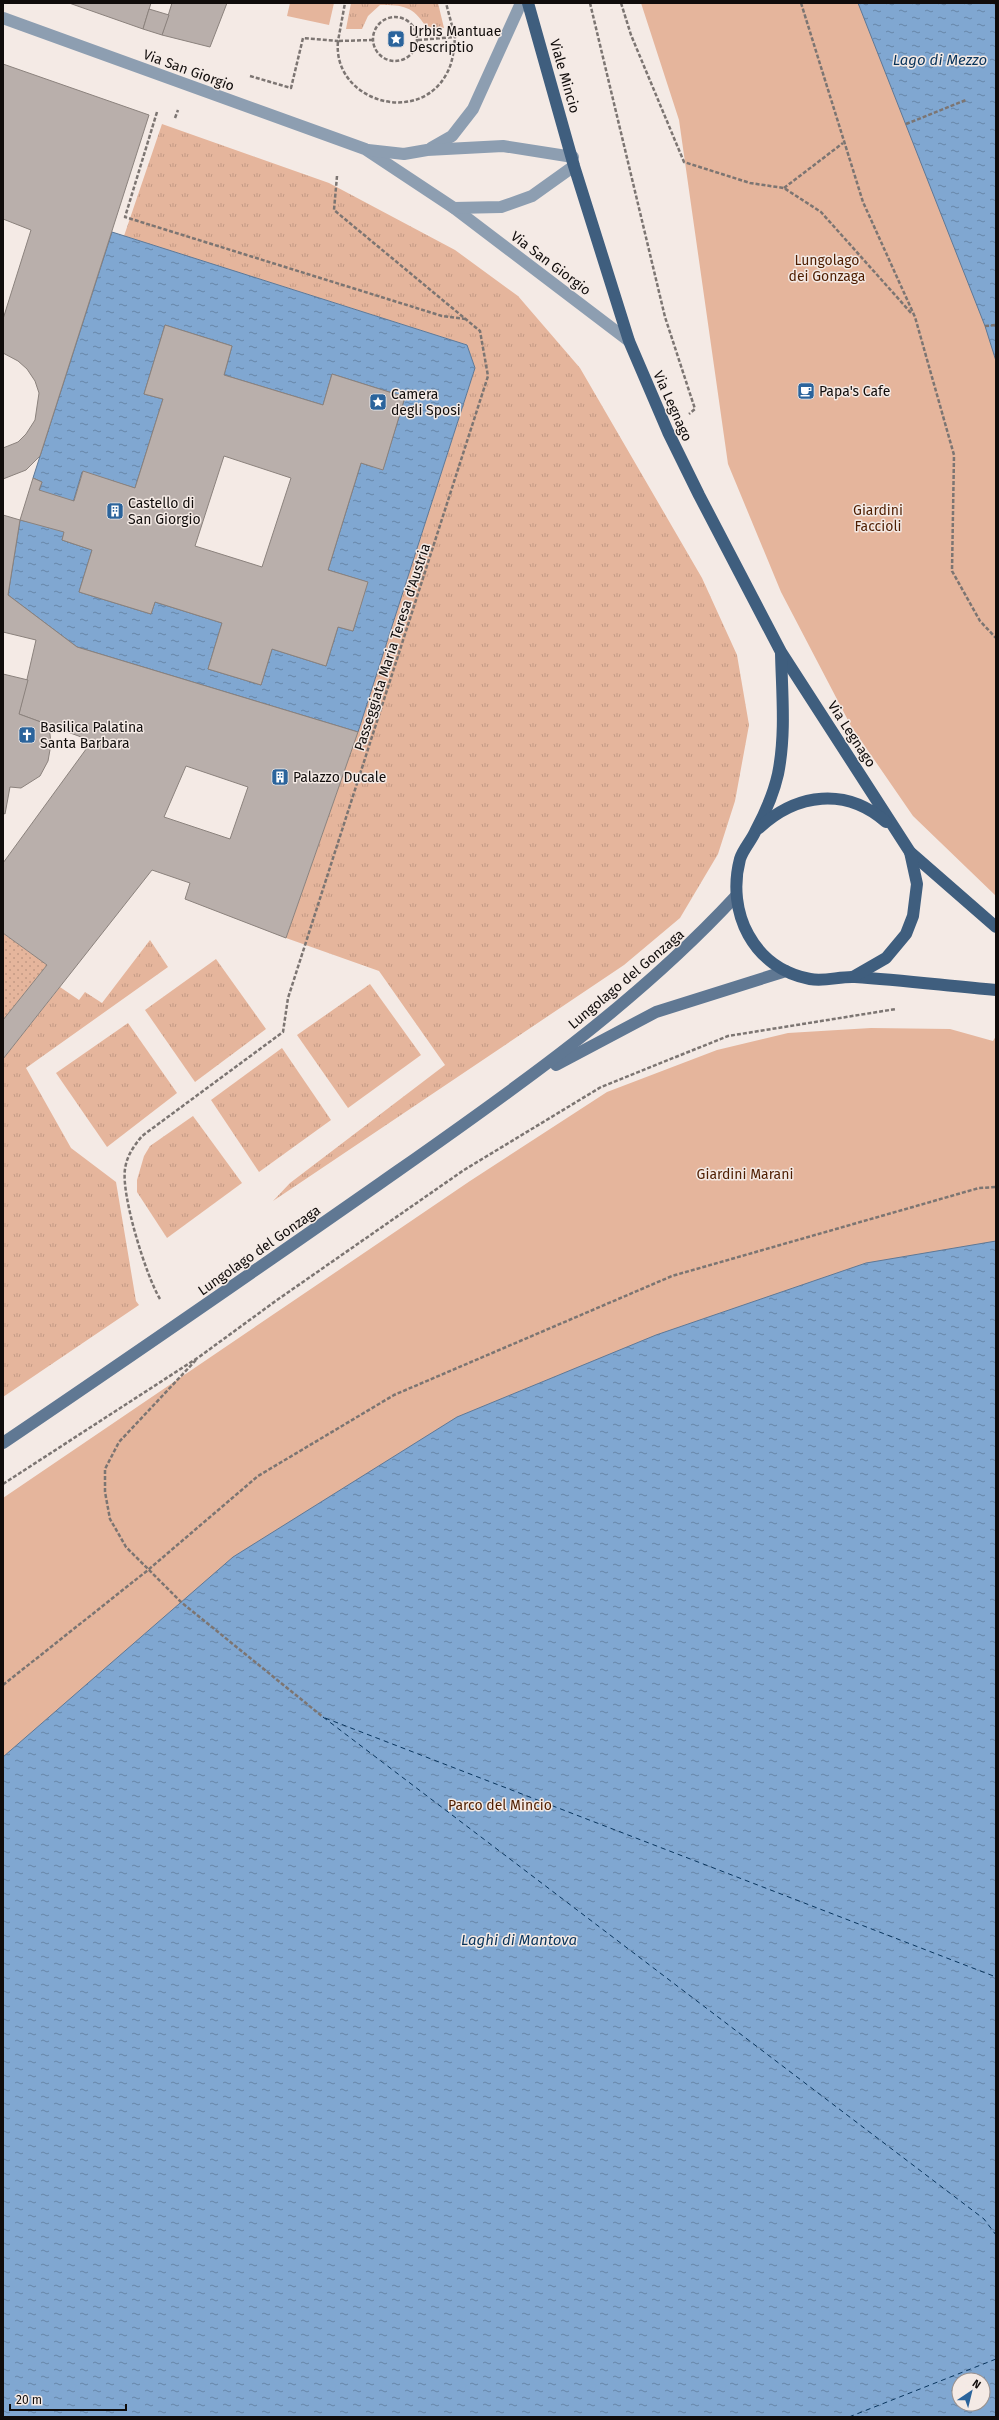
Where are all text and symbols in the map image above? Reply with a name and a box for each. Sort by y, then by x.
place label: Urbis Mantuae Descriptio [409,23,501,56]
place icon: Urbis Mantuae Descriptio [386,29,406,49]
street label: Viale Mincio [546,37,583,115]
street label: Via San Giorgio [141,46,237,95]
water label: Lago di Mezzo [893,51,987,69]
street label: Via San Giorgio [507,228,594,299]
park label: Lungolago dei Gonzaga [789,252,865,285]
street label: Via Legnago [649,368,696,444]
cafe icon: Papa's Cafe [796,381,816,401]
place label: Papa's Cafe [819,383,890,400]
place label: Camera degli Sposi [391,386,461,419]
place icon: Camera degli Sposi [368,392,388,412]
place label: Castello di San Giorgio [128,495,201,528]
building icon: Castello di San Giorgio [105,501,125,521]
park label: Giardini Faccioli [853,502,903,535]
street label: Passeggiata Maria Teresa d'Austria [351,541,434,753]
street label: Via Legnago [824,698,879,771]
place label: Basilica Palatina Santa Barbara [40,719,144,752]
church icon: Basilica Palatina Santa Barbara [17,725,37,745]
building icon: Palazzo Ducale [270,767,290,787]
place label: Palazzo Ducale [293,769,386,786]
street label: Lungolago del Gonzaga [565,926,688,1033]
park label: Giardini Marani [697,1166,793,1183]
street label: Lungolago del Gonzaga [195,1202,324,1299]
park label: Parco del Mincio [448,1797,552,1814]
water label: Laghi di Mantova [461,1931,577,1949]
north arrow [951,2372,991,2412]
text: N [970,2377,983,2392]
scale bar [10,2386,126,2412]
text: 20 m [16,2393,42,2407]

